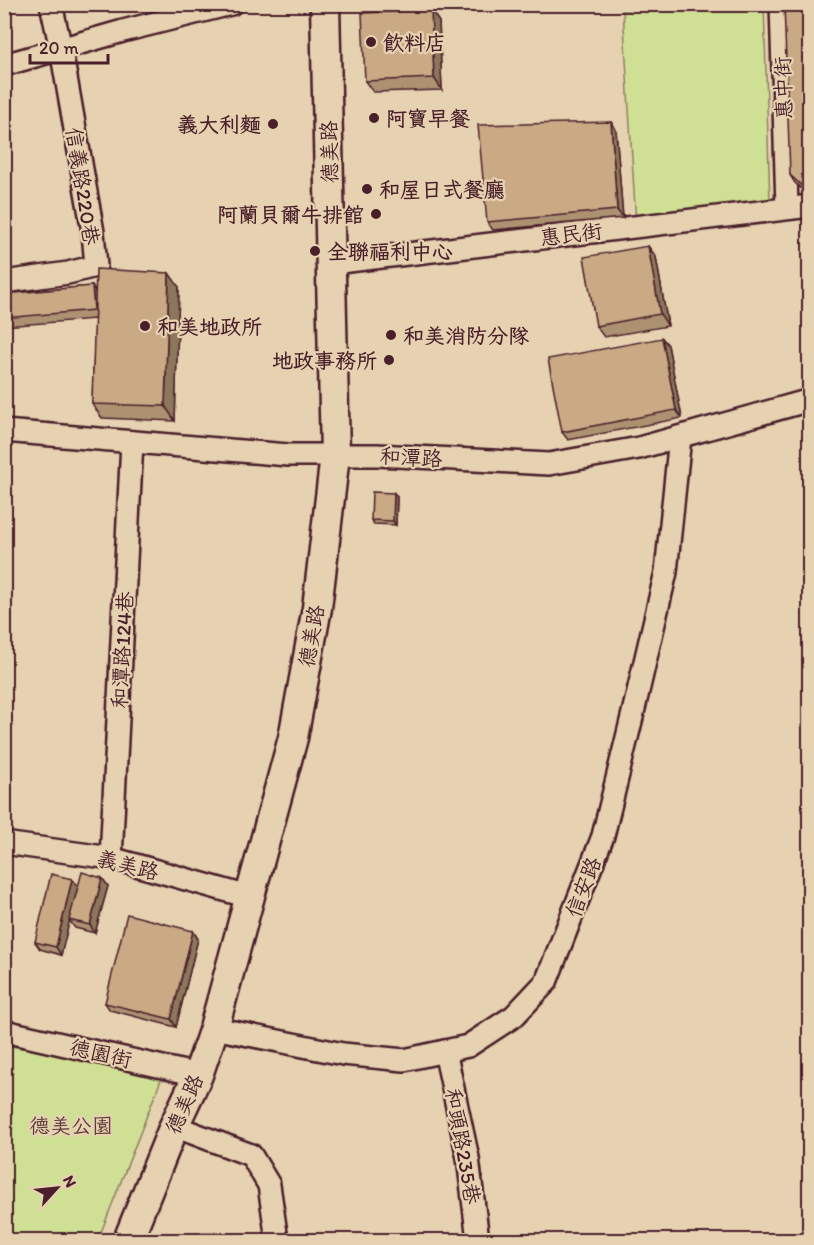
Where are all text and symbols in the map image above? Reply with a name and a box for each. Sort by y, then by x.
scale bar [30,27,108,65]
place label: 飲料店 [383,30,446,55]
marker: 飲料店 [364,35,378,49]
text: 20 m [39,37,79,59]
street label: 惠中街 [769,56,797,120]
place label: 阿寶早餐 [386,106,470,131]
marker: 阿寶早餐 [367,111,381,125]
place label: 義大利麵 [177,112,261,137]
marker: 義大利麵 [266,117,280,131]
street label: 德美路 [316,120,342,184]
street label: 信義路220巷 [61,125,105,247]
place label: 和屋日式餐廳 [379,177,505,202]
marker: 和屋日式餐廳 [360,182,374,196]
place label: 阿蘭貝爾牛排館 [217,202,364,227]
marker: 阿蘭貝爾牛排館 [369,207,383,221]
street label: 惠民街 [538,218,604,250]
place label: 全聯福利中心 [327,239,453,264]
marker: 全聯福利中心 [308,244,322,258]
place label: 和美地政所 [157,314,262,339]
marker: 和美地政所 [138,319,152,333]
place label: 和美消防分隊 [403,323,529,348]
marker: 和美消防分隊 [384,328,398,342]
place label: 地政事務所 [272,348,377,373]
marker: 地政事務所 [382,353,396,367]
street label: 和潭路 [379,443,443,471]
street label: 和潭路124巷 [106,591,138,709]
street label: 德美路 [293,603,329,669]
street label: 義美路 [94,845,162,885]
street label: 信安路 [560,853,606,921]
street label: 德園街 [67,1034,135,1072]
street label: 德美路 [160,1070,208,1138]
street label: 和頭路235巷 [440,1086,486,1206]
park label: 德美公園 [29,1113,113,1138]
north arrow [27,1158,87,1218]
text: N [59,1172,81,1191]

